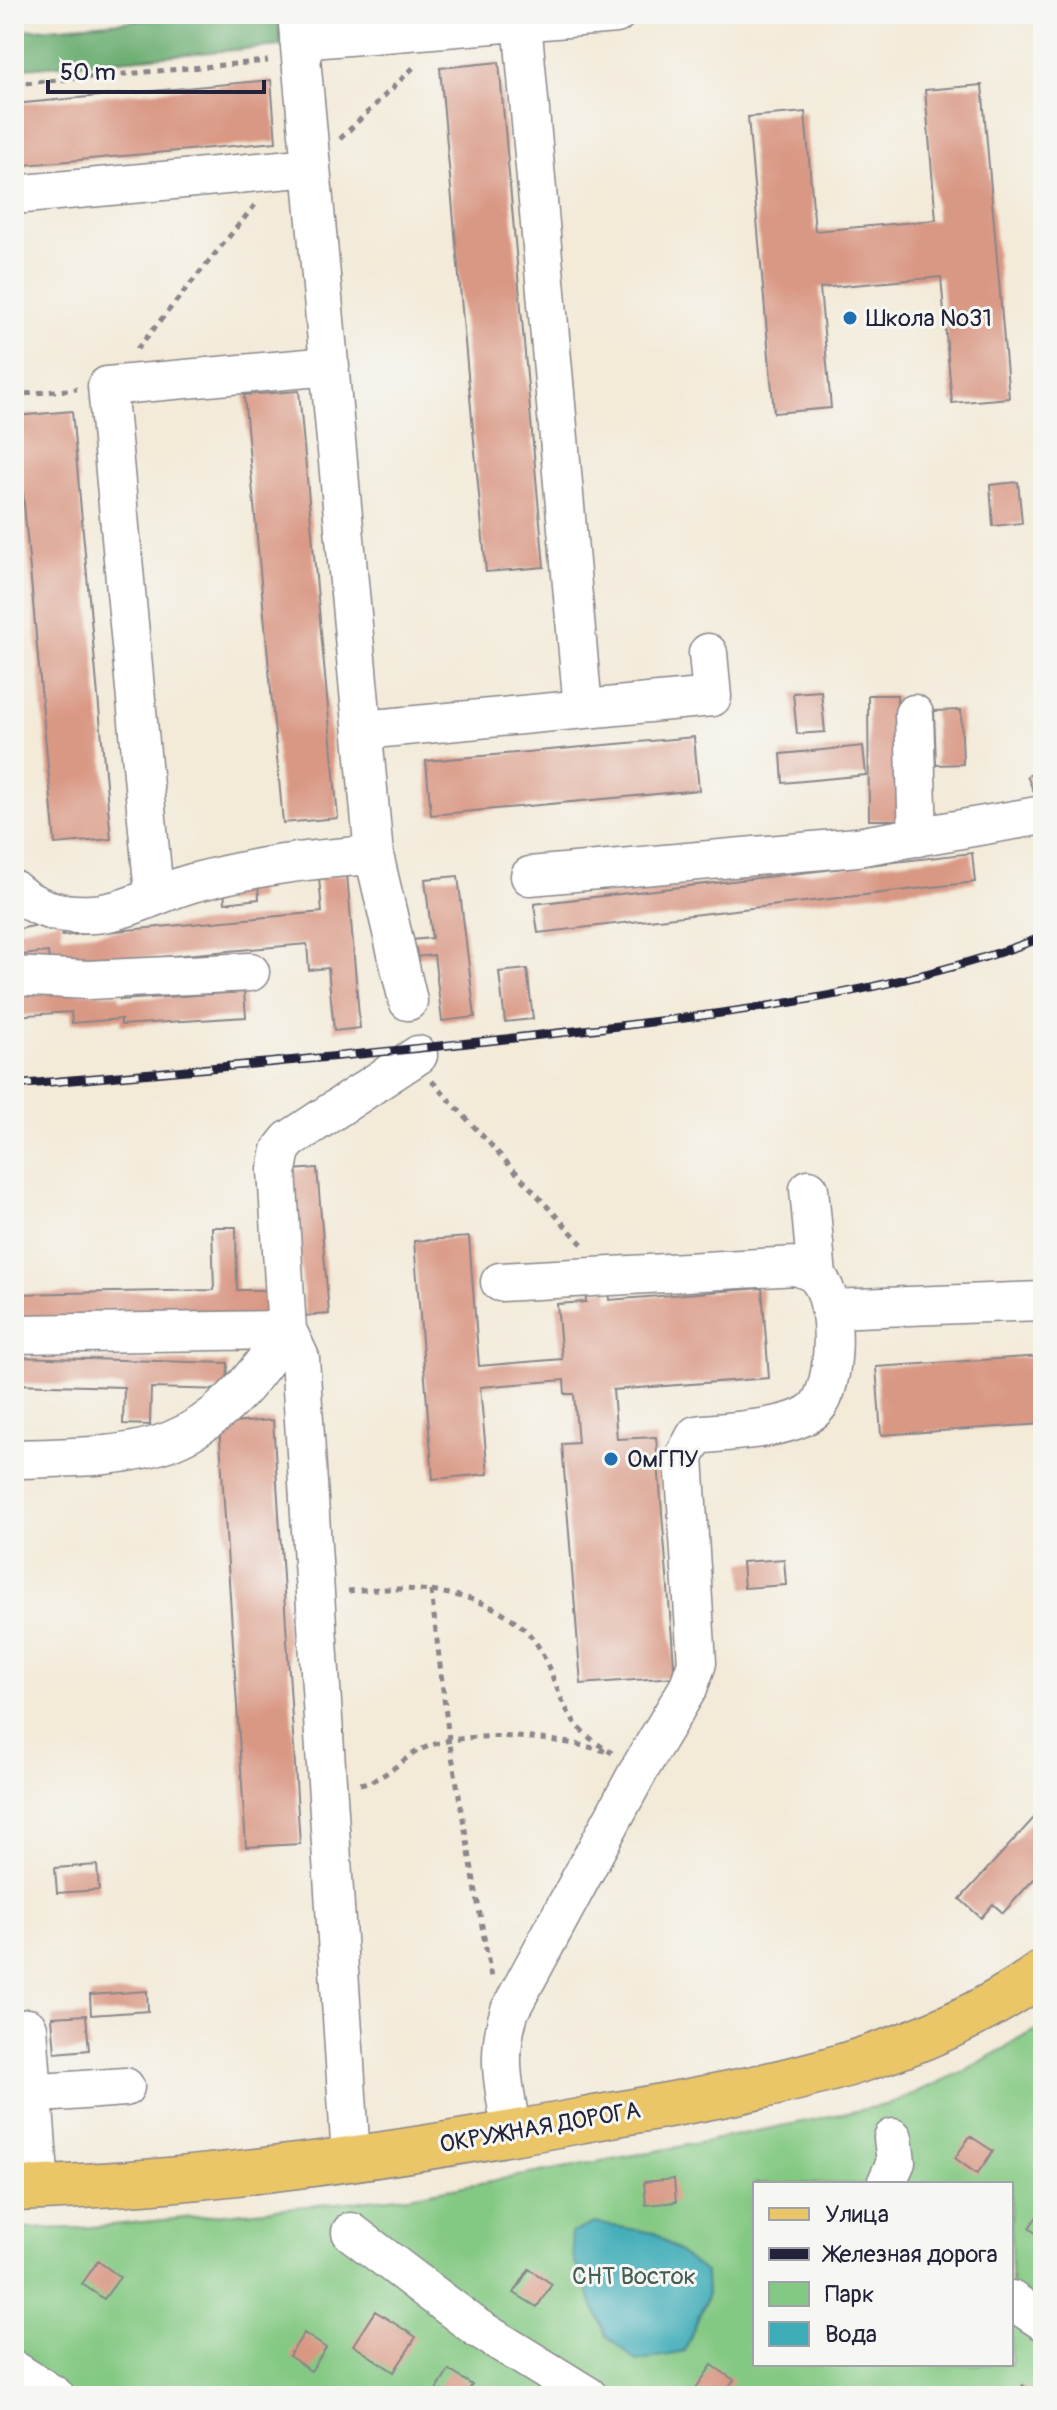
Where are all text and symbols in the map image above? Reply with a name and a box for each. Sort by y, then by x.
scale bar [48,44,264,94]
text: 50 m [60,58,116,87]
place label: Школа №31 [866,304,992,333]
marker: Школа №31 [841,309,859,327]
place label: ОмГПУ [627,1445,698,1474]
marker: ОмГПУ [602,1450,620,1468]
street label: ОКРУЖНАЯ ДОРОГА [437,2096,643,2159]
legend [753,2182,1013,2366]
text: Улица [825,2200,889,2229]
text: Железная дорога [821,2240,998,2269]
park label: СНТ Восток [572,2262,696,2291]
text: Парк [825,2280,874,2309]
text: Вода [825,2320,877,2349]

